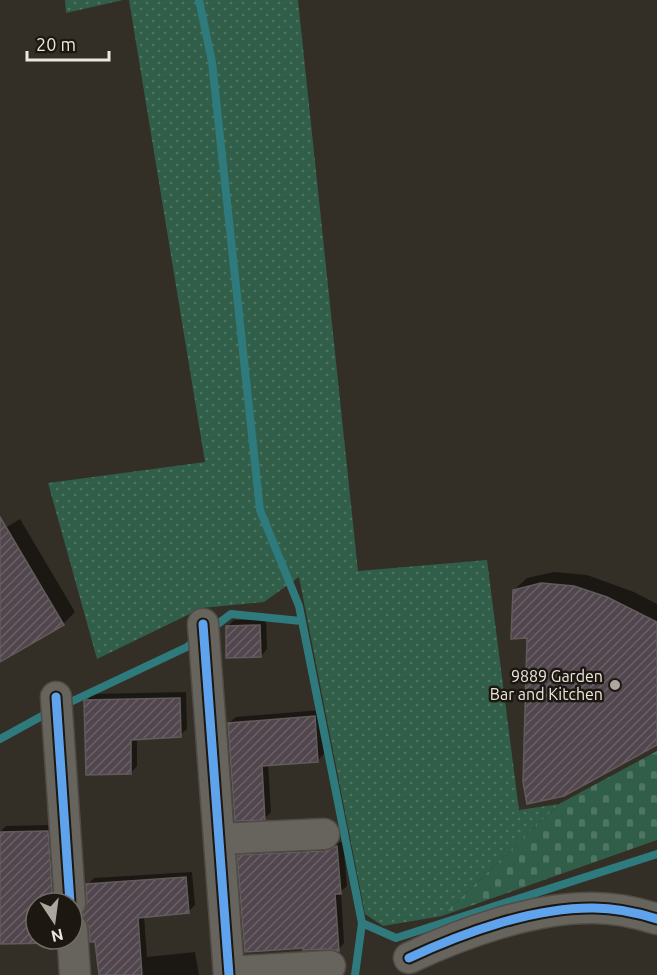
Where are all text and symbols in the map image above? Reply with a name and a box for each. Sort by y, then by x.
scale bar [27,24,110,62]
text: 20 m [36,34,76,54]
place label: 9889 Garden Bar and Kitchen [490,667,603,703]
marker: 9889 Garden Bar and Kitchen [608,678,622,692]
north arrow [24,891,84,951]
text: N [50,926,65,946]

